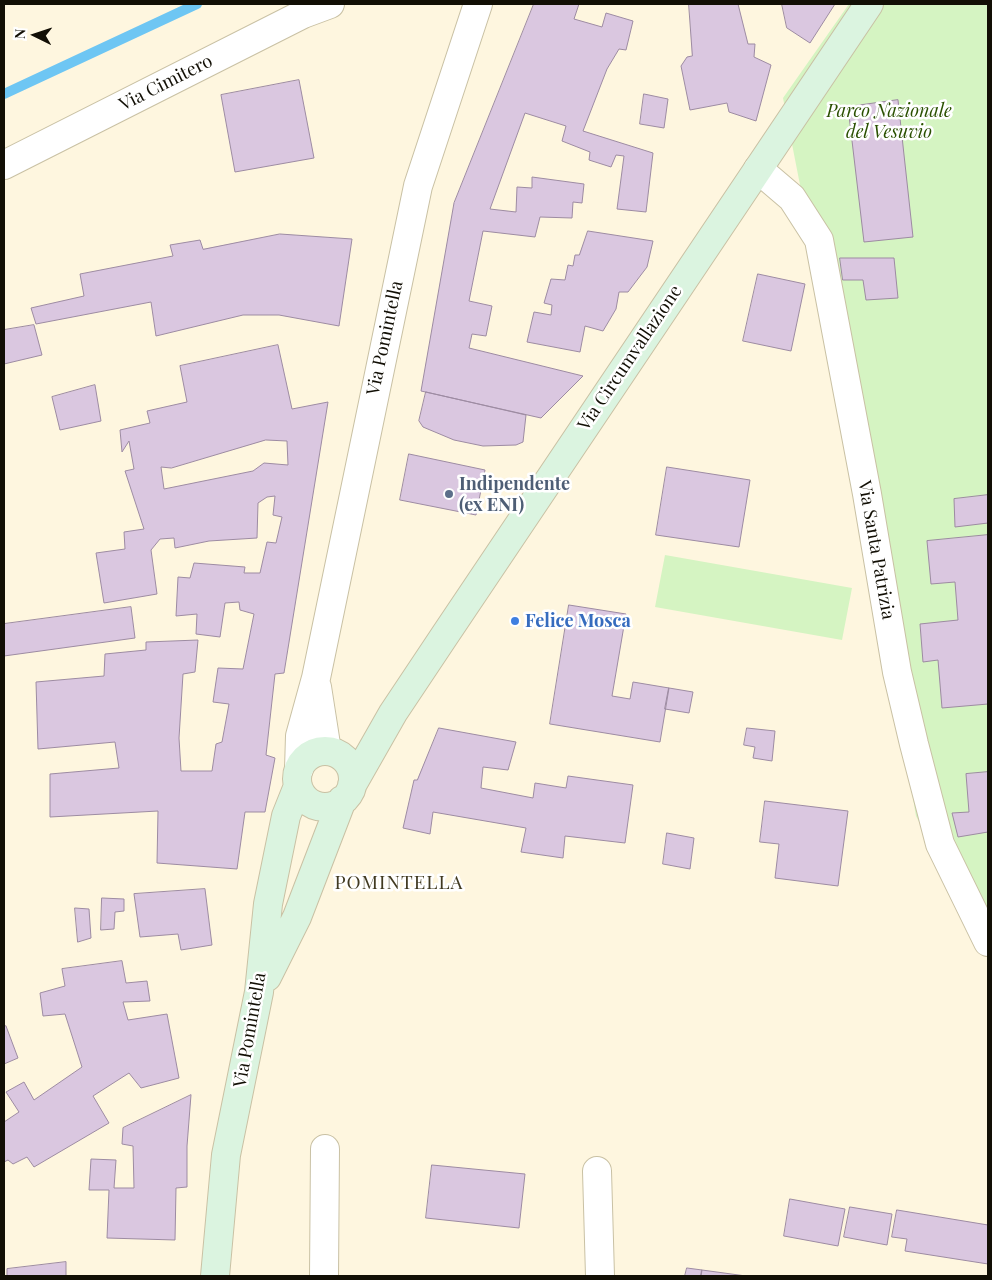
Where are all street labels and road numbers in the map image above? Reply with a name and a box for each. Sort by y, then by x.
street label: Via Cimitero [116,50,216,116]
street label: Via Pomintella [362,279,408,397]
street label: Via Circumvallazione [573,281,687,435]
street label: Via Santa Patrizia [853,479,899,621]
street label: Via Pomintella [229,971,271,1089]

